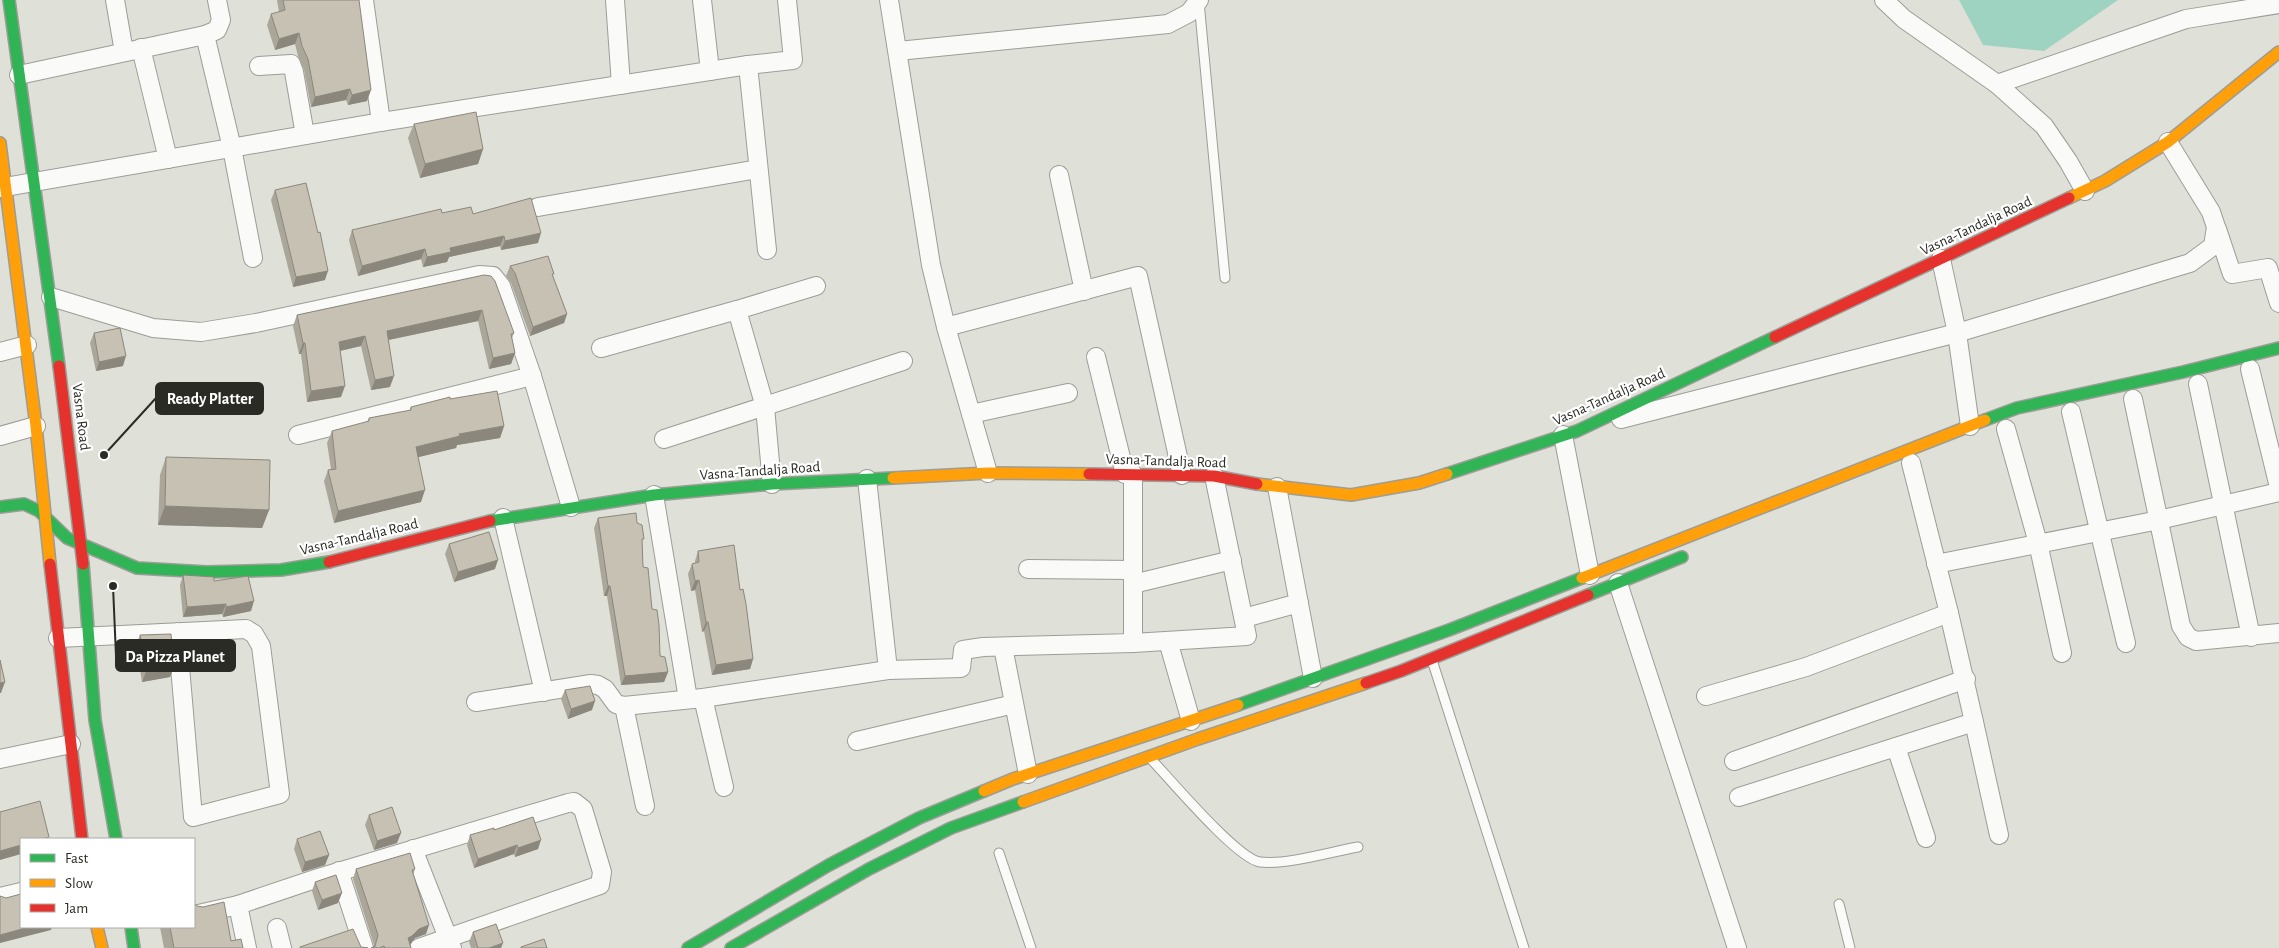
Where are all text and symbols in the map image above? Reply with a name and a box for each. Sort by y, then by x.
street label: Vasna-Tandalja Road [1918,194,2034,258]
street label: Vasna-Tandalja Road [1551,365,1667,428]
street label: Vasna Road [69,383,93,451]
callout: Ready Platter [156,383,263,414]
text: Ready Platter [167,391,254,408]
street label: Vasna-Tandalja Road [1105,451,1227,471]
street label: Vasna-Tandalja Road [699,459,821,483]
street label: Vasna-Tandalja Road [298,516,420,558]
callout: Da Pizza Planet [116,640,235,671]
text: Da Pizza Planet [125,649,225,665]
legend [20,838,195,928]
text: Fast [65,851,89,866]
text: Slow [65,876,93,891]
text: Jam [65,901,88,916]

